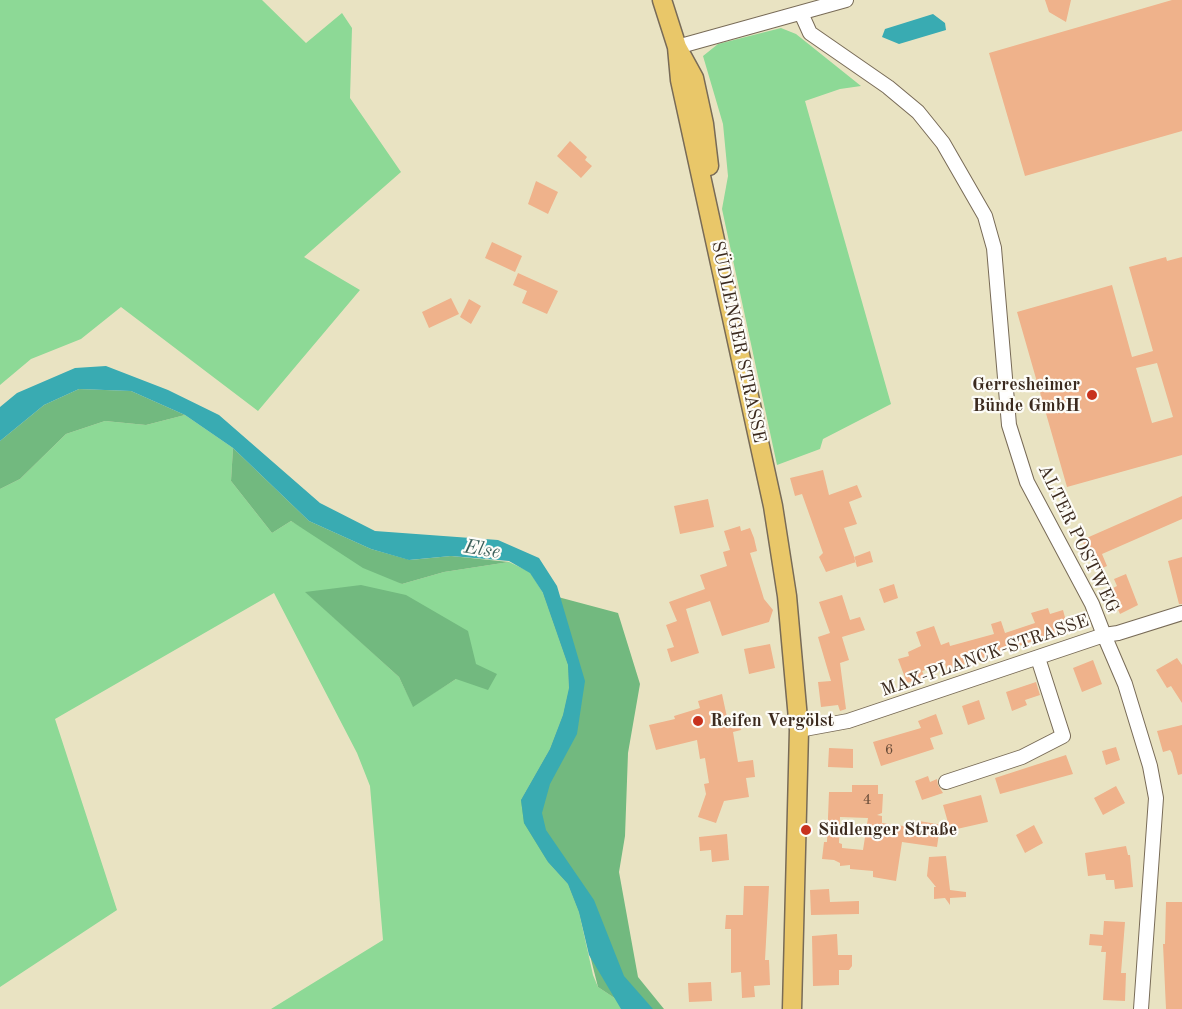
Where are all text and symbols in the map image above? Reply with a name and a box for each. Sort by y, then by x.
street label: SÜDLENGER STRASSE [706,239,770,445]
place label: Gerresheimer Bünde GmbH [972,374,1080,416]
marker: Gerresheimer Bünde GmbH [1085,388,1099,402]
street label: ALTER POSTWEG [1033,461,1123,617]
water label: Else [462,535,502,565]
street label: MAX-PLANCK-STRASSE [878,610,1092,702]
place label: Reifen Vergölst [710,710,834,732]
marker: Reifen Vergölst [691,714,705,728]
house number: 6 [885,741,893,759]
house number: 4 [863,791,871,809]
place label: Südlenger Straße [818,819,957,841]
marker: Südlenger Straße [799,823,813,837]

